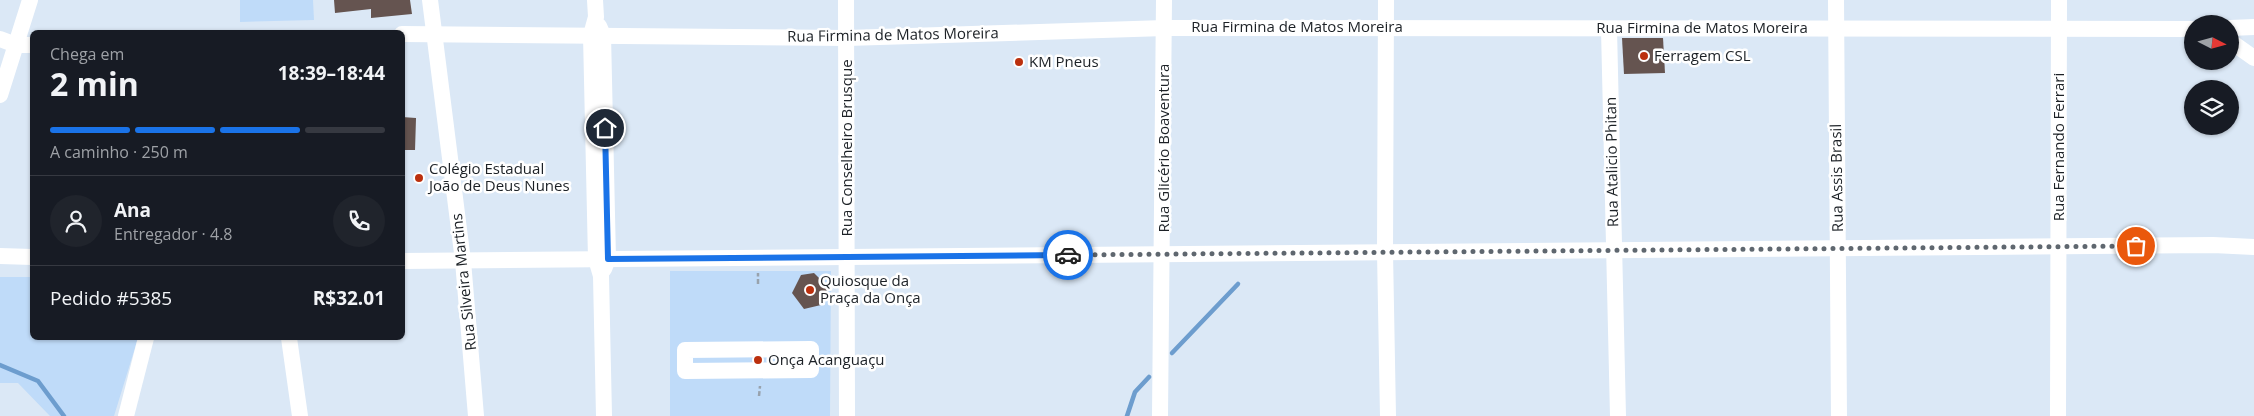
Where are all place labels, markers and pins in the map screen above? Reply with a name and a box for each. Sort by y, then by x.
place label: Ferragem CSL [1654,45,1751,65]
marker: Ferragem CSL [1638,50,1650,62]
place label: KM Pneus [1029,51,1099,71]
marker: KM Pneus [1013,56,1025,68]
pin [584,107,626,149]
place label: Colégio Estadual João de Deus Nunes [427,158,570,195]
marker: Colégio Estadual João de Deus Nunes [413,172,425,184]
pin [2115,225,2157,267]
place label: Quiosque da Praça da Onça [820,270,921,307]
marker: Quiosque da Praça da Onça [804,284,816,296]
place label: Onça Acanguaçu [768,349,885,369]
marker: Onça Acanguaçu [752,354,764,366]

